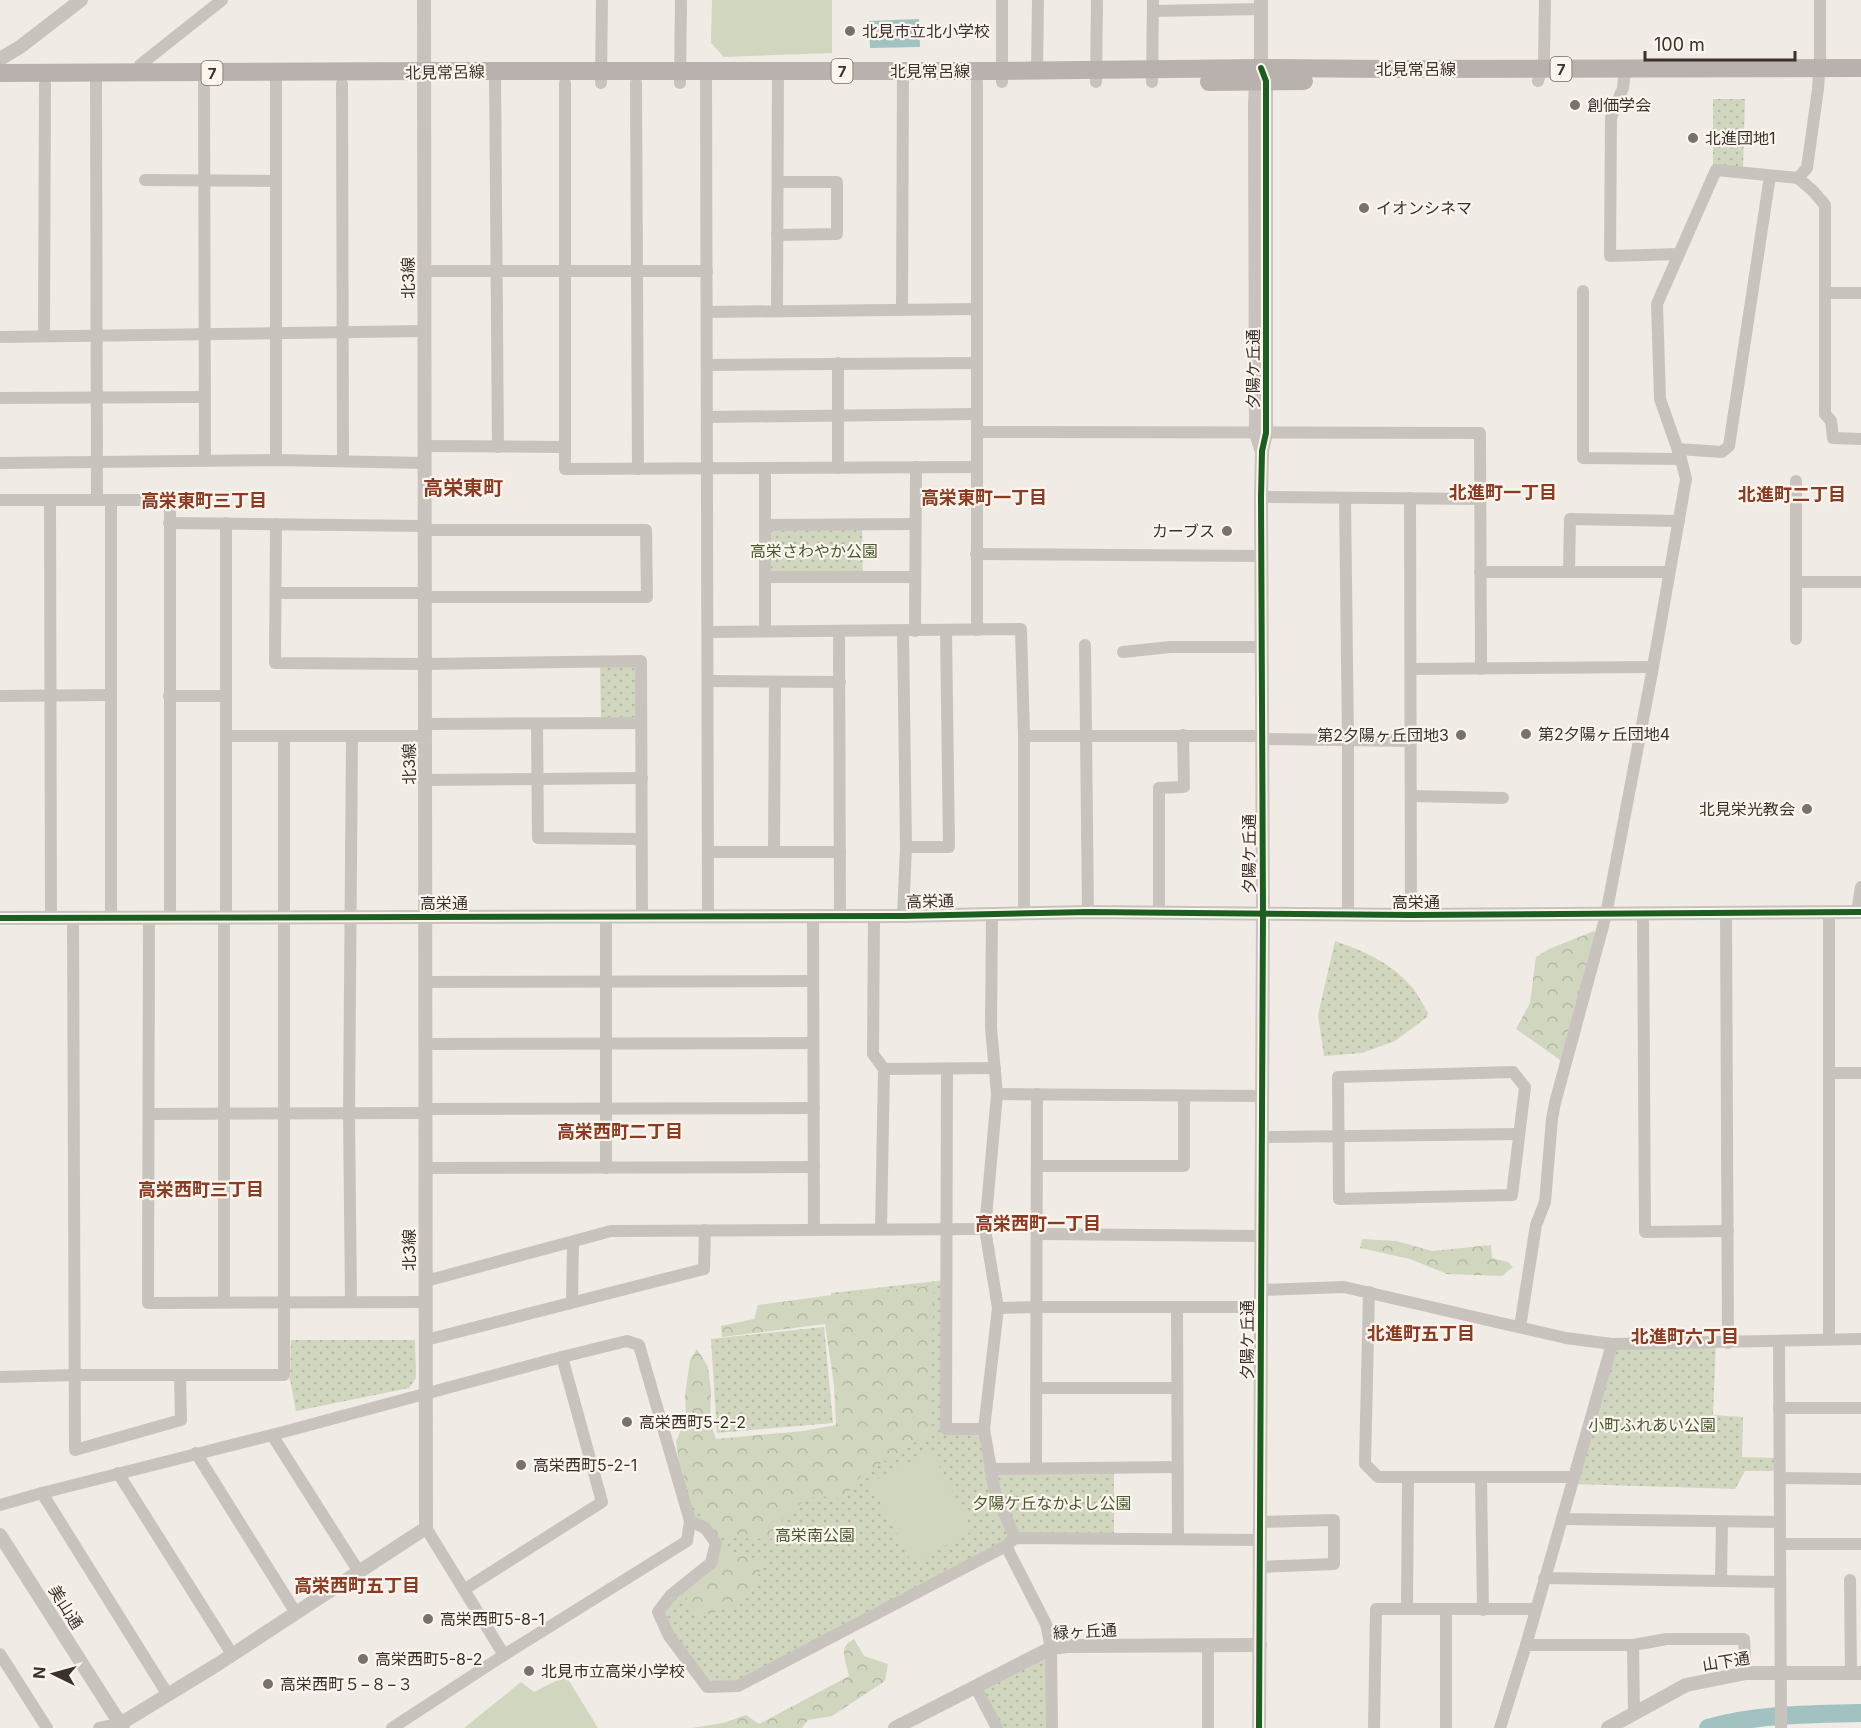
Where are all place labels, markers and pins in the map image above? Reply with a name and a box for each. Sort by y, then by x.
place label: 北見市立北小学校 [862,21,990,41]
marker: 北見市立北小学校 [843,24,857,38]
place label: 創価学会 [1587,95,1651,115]
marker: 創価学会 [1568,98,1582,112]
place label: 北進団地1 [1705,128,1776,148]
marker: 北進団地1 [1686,131,1700,145]
place label: イオンシネマ [1376,198,1472,218]
marker: イオンシネマ [1357,201,1371,215]
place label: カーブス [1152,521,1215,541]
marker: カーブス [1220,524,1234,538]
place label: 第2夕陽ヶ丘団地4 [1538,724,1670,744]
place label: 第2夕陽ヶ丘団地3 [1317,725,1449,745]
marker: 第2夕陽ヶ丘団地4 [1519,727,1533,741]
marker: 第2夕陽ヶ丘団地3 [1454,728,1468,742]
place label: 北見栄光教会 [1699,799,1795,819]
marker: 北見栄光教会 [1800,802,1814,816]
place label: 高栄西町5-2-2 [639,1412,746,1432]
marker: 高栄西町5-2-2 [620,1415,634,1429]
place label: 高栄西町5-2-1 [533,1455,637,1475]
marker: 高栄西町5-2-1 [514,1458,528,1472]
place label: 高栄西町5-8-1 [440,1609,545,1629]
marker: 高栄西町5-8-1 [421,1612,435,1626]
place label: 高栄西町5-8-2 [375,1649,483,1669]
marker: 高栄西町5-8-2 [356,1652,370,1666]
place label: 北見市立高栄小学校 [541,1661,685,1681]
marker: 北見市立高栄小学校 [522,1664,536,1678]
place label: 高栄西町５−８−３ [280,1674,413,1694]
marker: 高栄西町５−８−３ [261,1677,275,1691]

